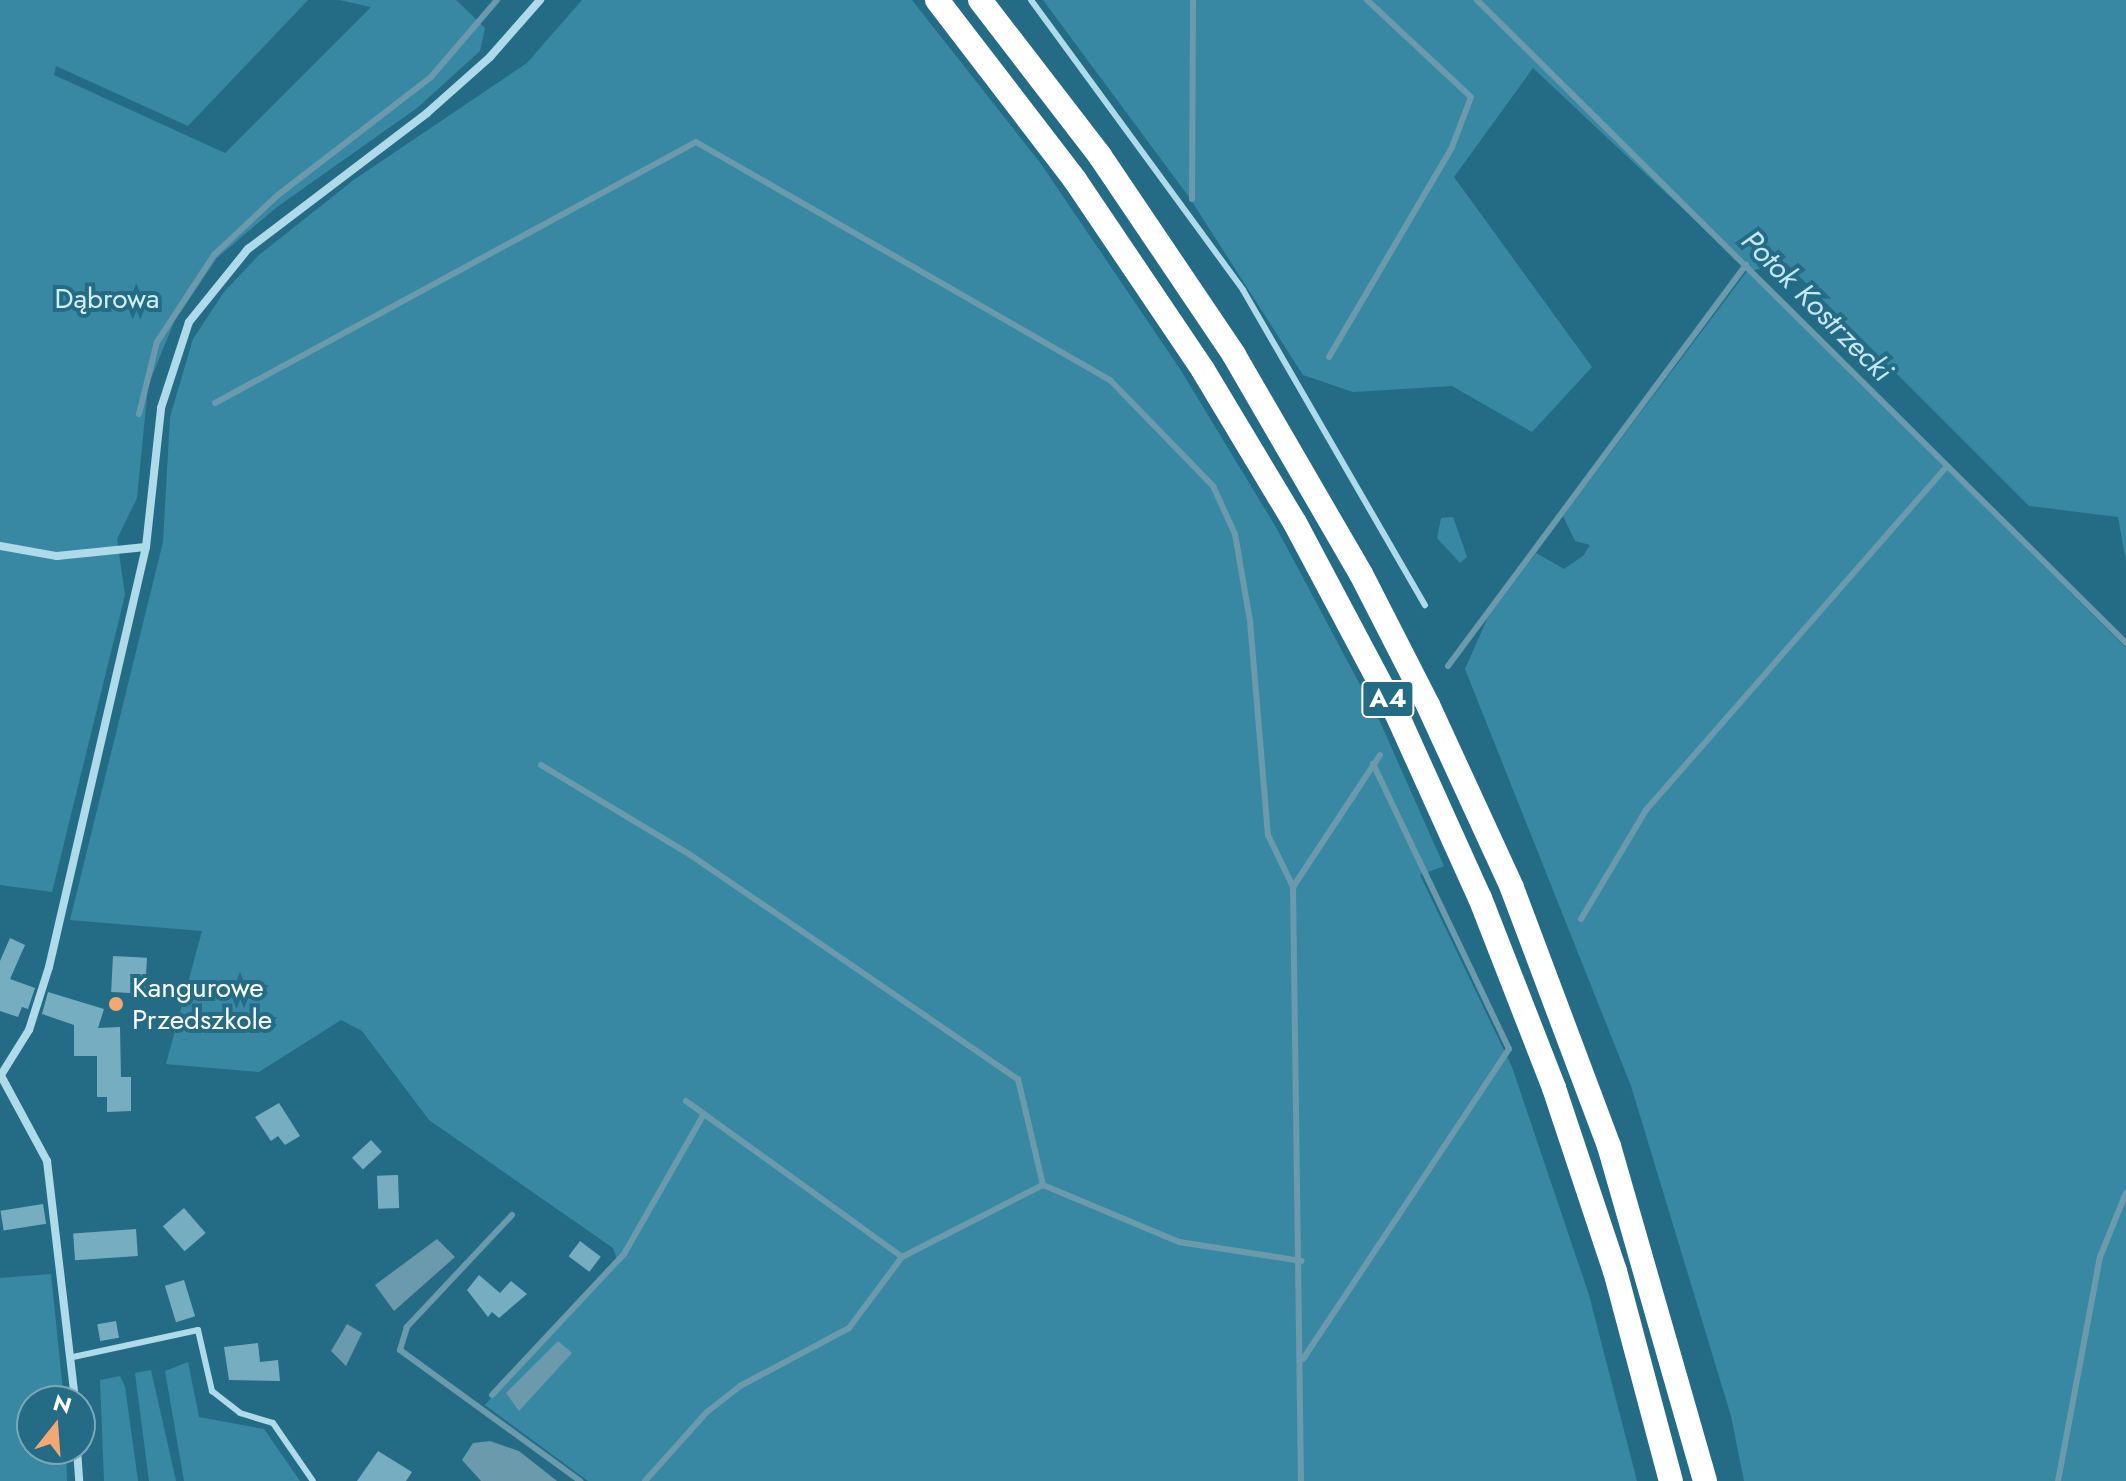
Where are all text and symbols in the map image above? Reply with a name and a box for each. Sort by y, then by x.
water label: Potok Kostrzecki [1734,223,1900,389]
park label: Dąbrowa [54,282,160,316]
road number: A4 [1360,677,1416,721]
place label: Kangurowe Przedszkole [132,971,272,1037]
marker: Kangurowe Przedszkole [107,995,125,1013]
north arrow [16,1385,96,1465]
text: N [49,1386,75,1422]

